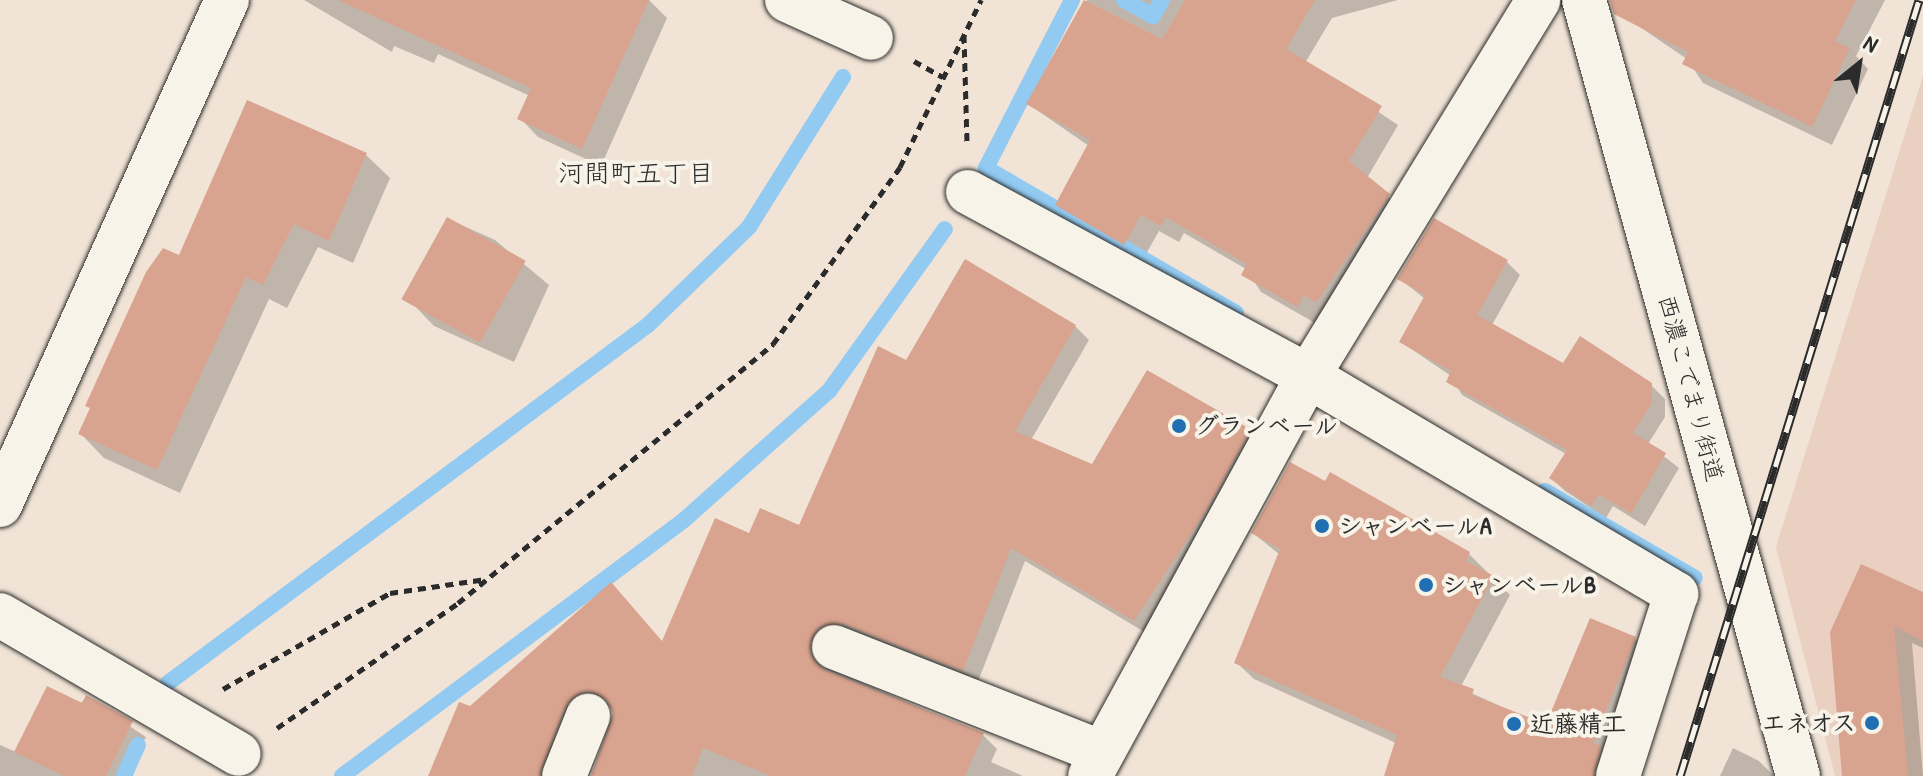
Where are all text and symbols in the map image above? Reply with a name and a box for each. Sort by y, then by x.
north arrow [1819,24,1899,104]
text: N [1858,27,1884,59]
district label: 河間町五丁目 [558,157,714,189]
street label: 西濃こでまり街道 [1652,292,1730,484]
place label: グランベール [1195,412,1339,440]
marker: グランベール [1170,417,1188,435]
place label: シャンベールA [1338,512,1494,540]
marker: シャンベールA [1313,517,1331,535]
place label: シャンベールB [1442,571,1598,599]
marker: シャンベールB [1417,576,1435,594]
place label: エネオス [1760,709,1856,737]
place label: 近藤精工 [1530,710,1626,738]
marker: エネオス [1863,714,1881,732]
marker: 近藤精工 [1505,715,1523,733]

